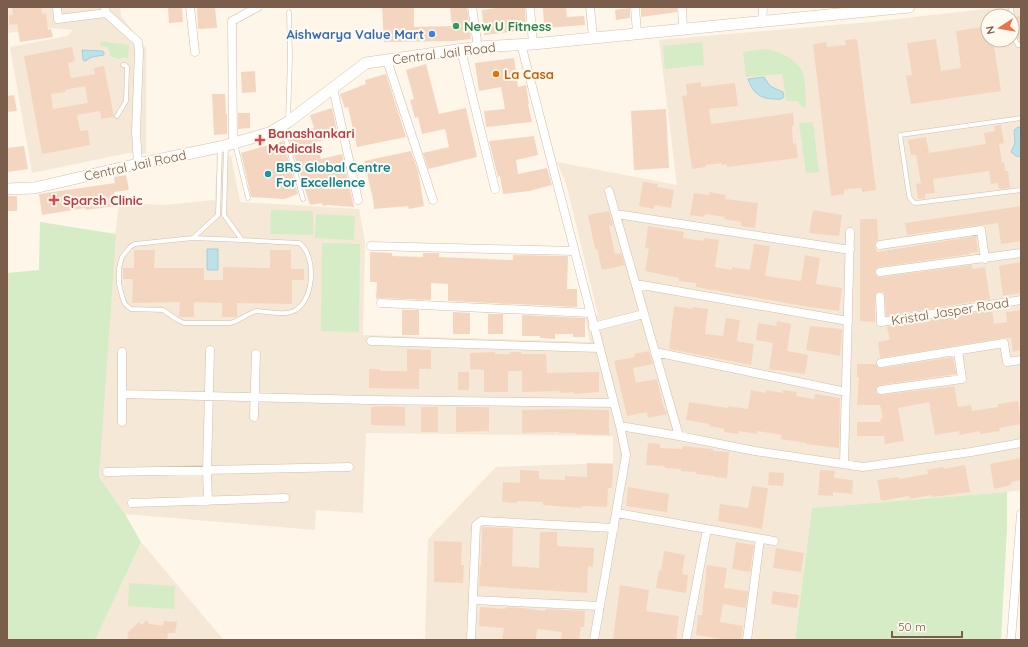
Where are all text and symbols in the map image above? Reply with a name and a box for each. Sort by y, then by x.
north arrow [980,8,1020,48]
place label: New U Fitness [464,18,551,34]
marker: New U Fitness [451,21,461,31]
text: N [983,25,998,35]
place label: Aishwarya Value Mart [286,26,424,42]
marker: Aishwarya Value Mart [427,29,437,39]
street label: Central Jail Road [391,39,497,67]
place label: La Casa [504,66,554,82]
marker: La Casa [491,69,501,79]
place label: Banashankari Medicals [268,125,355,156]
marker: Banashankari Medicals [255,135,265,145]
street label: Central Jail Road [83,146,187,184]
place label: BRS Global Centre For Excellence [276,159,391,190]
marker: BRS Global Centre For Excellence [263,169,273,179]
place label: Sparsh Clinic [63,192,143,208]
marker: Sparsh Clinic [48,194,60,206]
street label: Kristal Jasper Road [890,294,1010,328]
scale bar [892,613,962,639]
text: 50 m [898,619,926,634]

